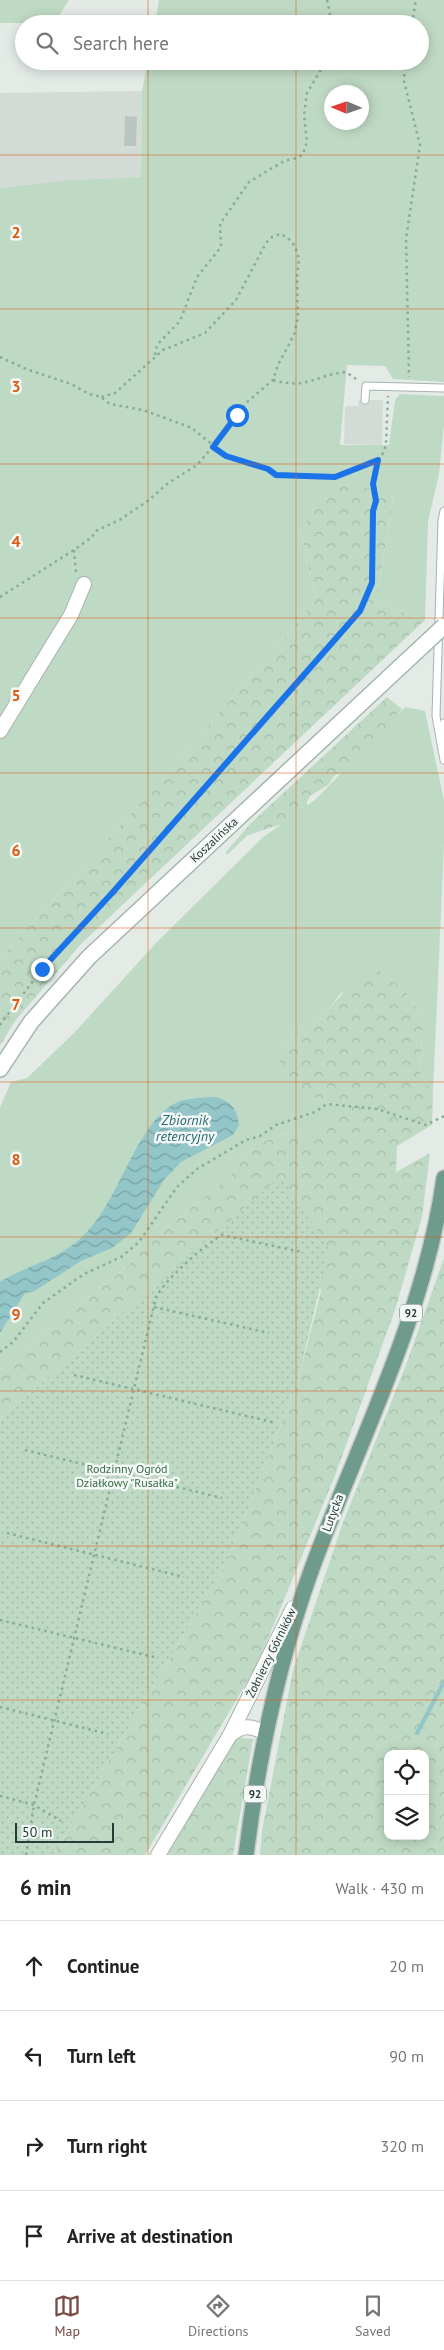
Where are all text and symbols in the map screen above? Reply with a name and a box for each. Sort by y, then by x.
search box [15,15,429,70]
icon: search [33,29,61,57]
text: Search here [73,31,169,55]
north arrow [324,85,369,130]
text: 2 [11,222,21,242]
text: 3 [11,376,21,396]
route start [226,404,249,427]
text: 4 [11,531,21,551]
text: 5 [11,685,21,705]
street label: Koszalińska [187,814,241,865]
text: 6 [11,840,21,860]
route end [31,958,54,981]
text: 7 [11,994,21,1014]
water label: Zbiornik retencyjny [156,1111,215,1145]
text: 8 [11,1149,21,1169]
text: 9 [11,1304,21,1324]
road number: 92 [400,1305,422,1322]
park label: Rodzinny Ogród Działkowy "Rusałka" [76,1461,178,1490]
street label: Lutycka [319,1492,347,1534]
street label: Żołnierzy Górników [242,1605,299,1700]
map controls [384,1750,429,1840]
button: locate [384,1750,429,1795]
road number: 92 [244,1786,266,1802]
button: layers [384,1795,429,1840]
scale bar [15,1820,114,1843]
text: 50 m [22,1823,52,1841]
text: 6 min [20,1874,71,1901]
text: Walk · 430 m [335,1878,424,1898]
icon: ahead [20,1952,48,1980]
text: Continue [67,1954,139,1978]
text: 20 m [389,1956,424,1976]
icon: left [20,2042,48,2070]
text: Turn left [67,2044,136,2068]
text: 90 m [389,2046,424,2066]
icon: right [20,2132,48,2160]
text: Turn right [67,2134,147,2158]
text: 320 m [381,2136,424,2156]
icon: arrive [20,2222,48,2250]
text: Arrive at destination [67,2224,233,2248]
tab: Map [53,2292,81,2340]
tab: Directions [188,2292,248,2340]
tab: Saved [355,2292,391,2340]

